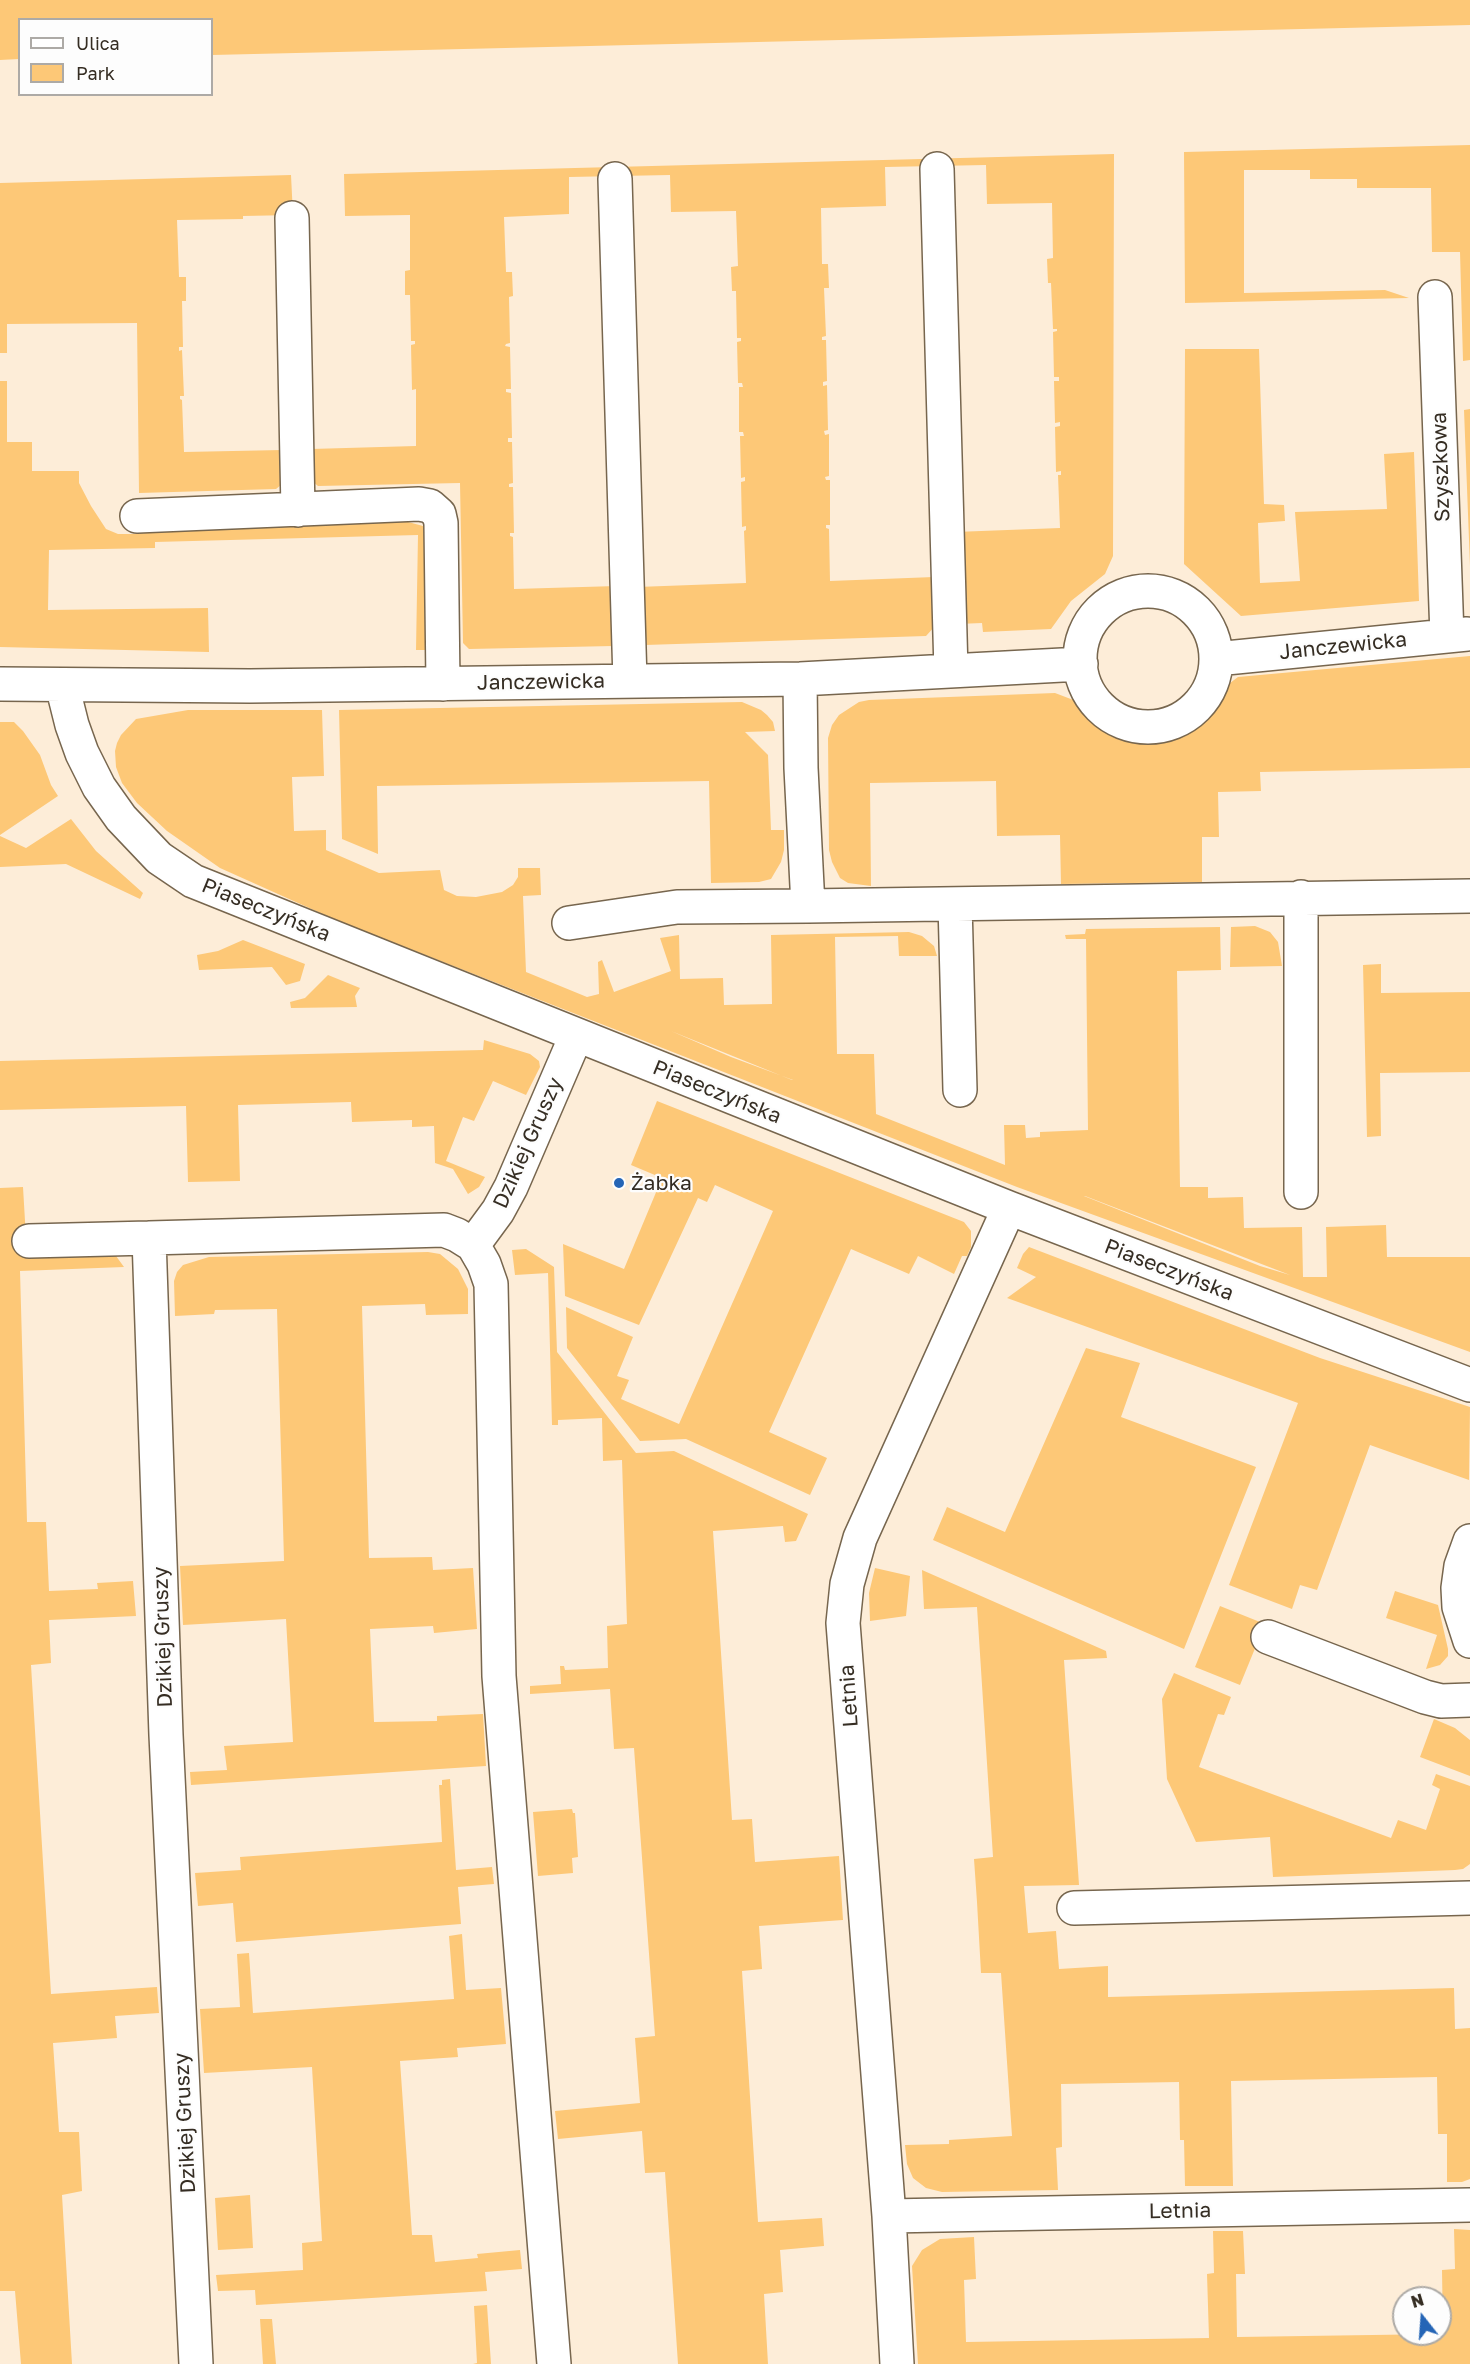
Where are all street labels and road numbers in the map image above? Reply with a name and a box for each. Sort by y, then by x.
street label: Szyszkowa [1426,412,1456,522]
street label: Janczewicka [1278,627,1408,665]
street label: Janczewicka [477,668,605,696]
street label: Piaseczyńska [198,873,334,947]
street label: Piaseczyńska [649,1055,785,1129]
street label: Dzikiej Gruszy [488,1074,568,1212]
street label: Piaseczyńska [1101,1234,1237,1306]
street label: Dzikiej Gruszy [148,1566,178,1708]
street label: Letnia [834,1664,864,1728]
street label: Dzikiej Gruszy [169,2052,201,2194]
street label: Letnia [1148,2198,1212,2224]

